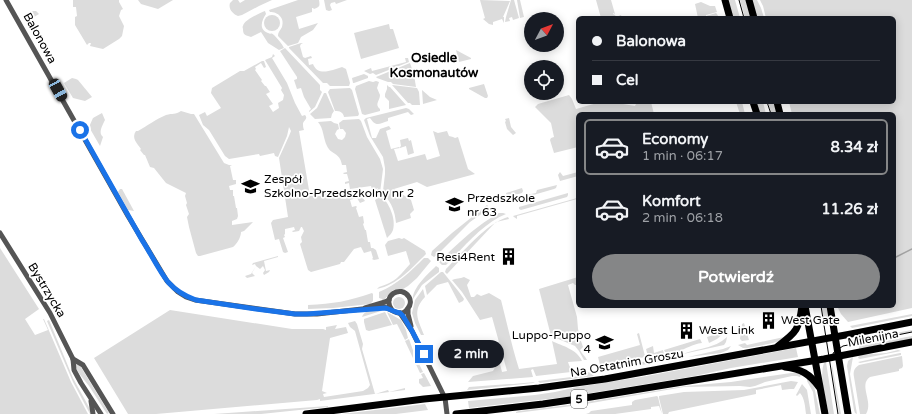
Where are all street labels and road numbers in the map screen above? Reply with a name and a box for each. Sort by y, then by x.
street label: Balonowa [20,10,60,66]
street label: Bystrzycka [25,260,69,320]
street label: Milenijna [846,326,900,350]
street label: Na Ostatnim Groszu [569,346,685,380]
road number: 5 [571,390,587,408]

